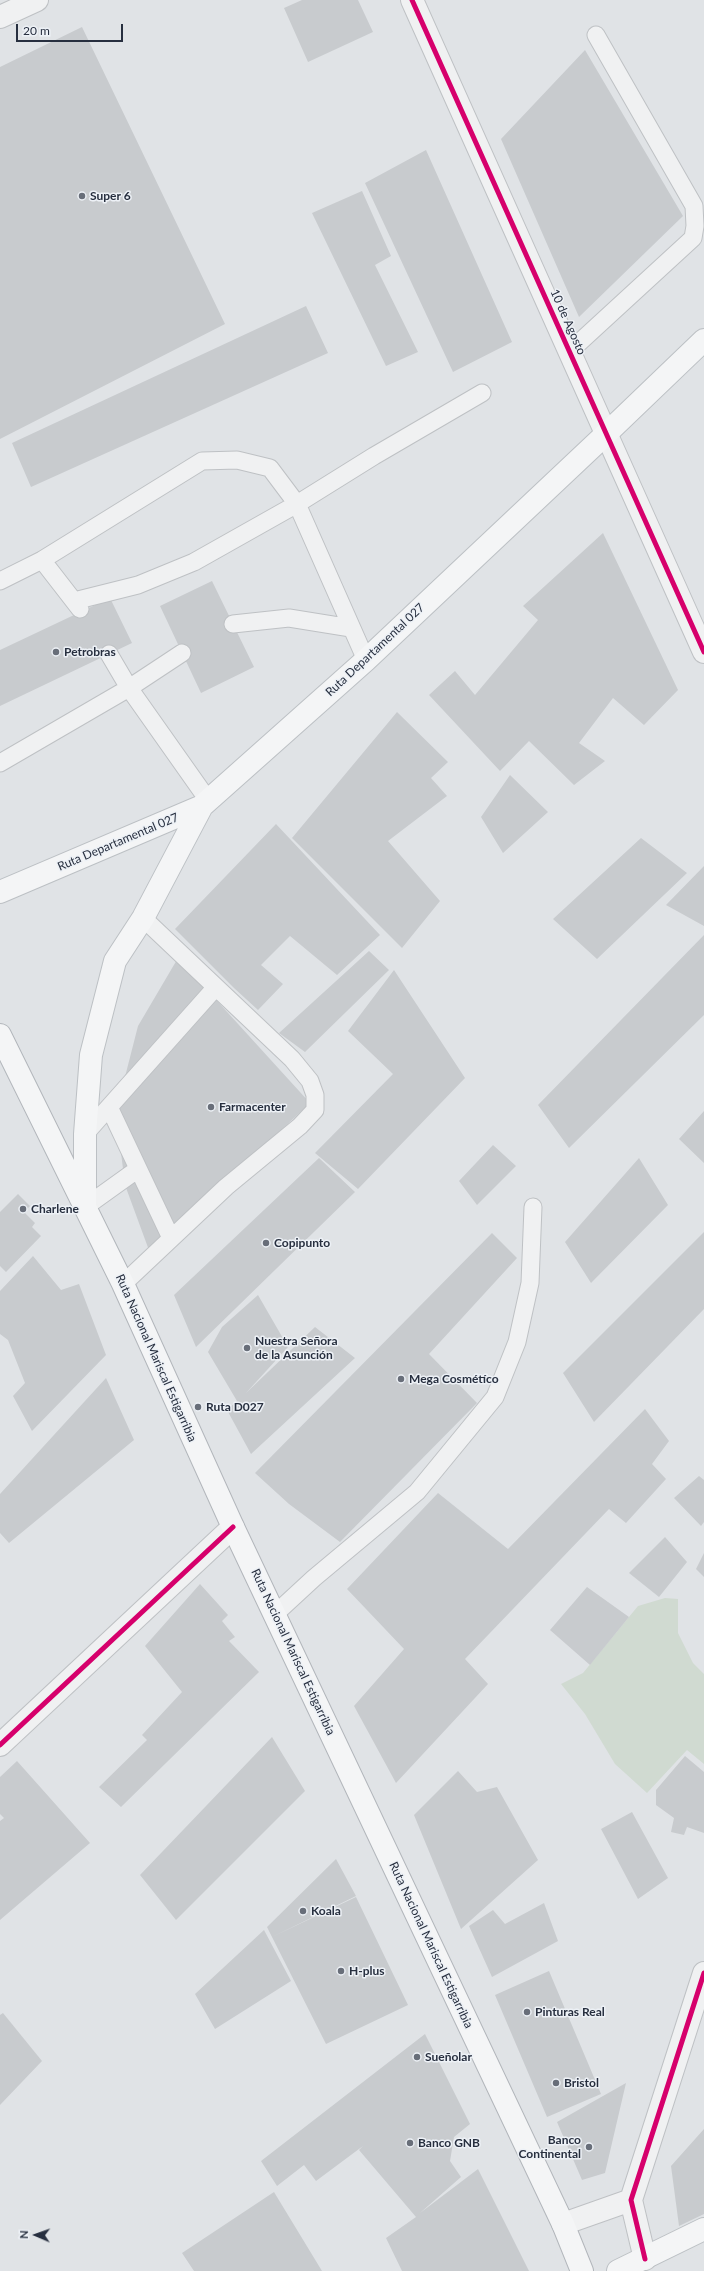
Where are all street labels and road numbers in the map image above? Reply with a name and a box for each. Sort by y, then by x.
street label: 10 de Agosto [547,287,589,357]
street label: Ruta Departamental 027 [323,600,427,700]
street label: Ruta Departamental 027 [55,810,181,874]
street label: Ruta Nacional Mariscal Estigarribia [112,1272,200,1444]
street label: Ruta Nacional Mariscal Estigarribia [248,1566,338,1738]
street label: Ruta Nacional Mariscal Estigarribia [386,1859,476,2031]

